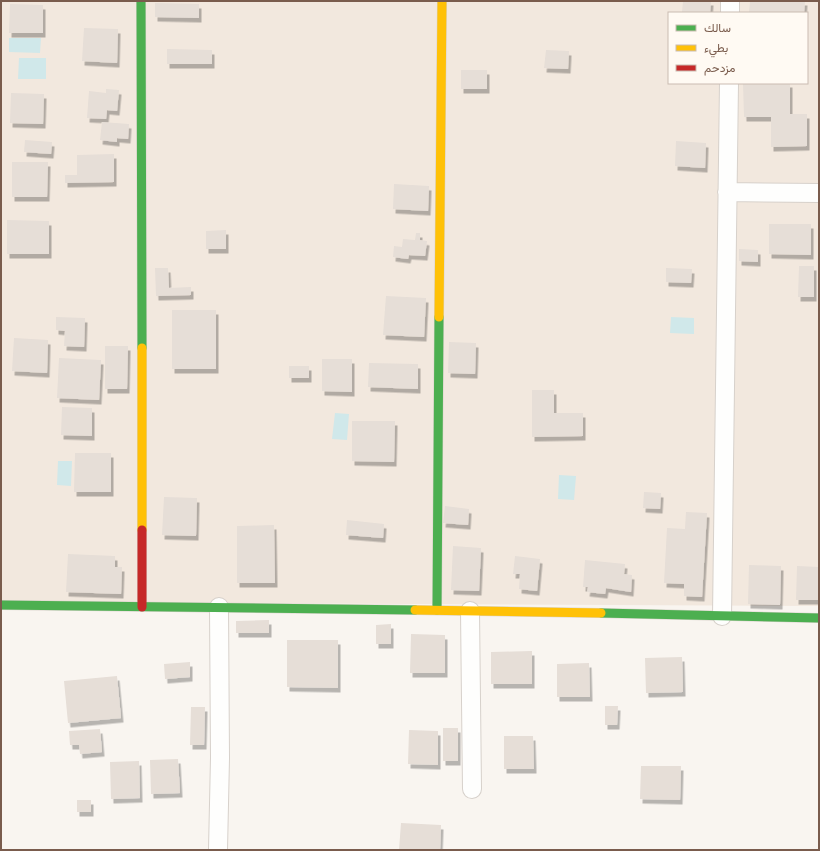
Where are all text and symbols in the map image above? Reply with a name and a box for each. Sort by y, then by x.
legend [668,12,808,84]
text: سالك [704,20,731,35]
text: بطيء [704,40,728,58]
text: مزدحم [704,60,735,76]

